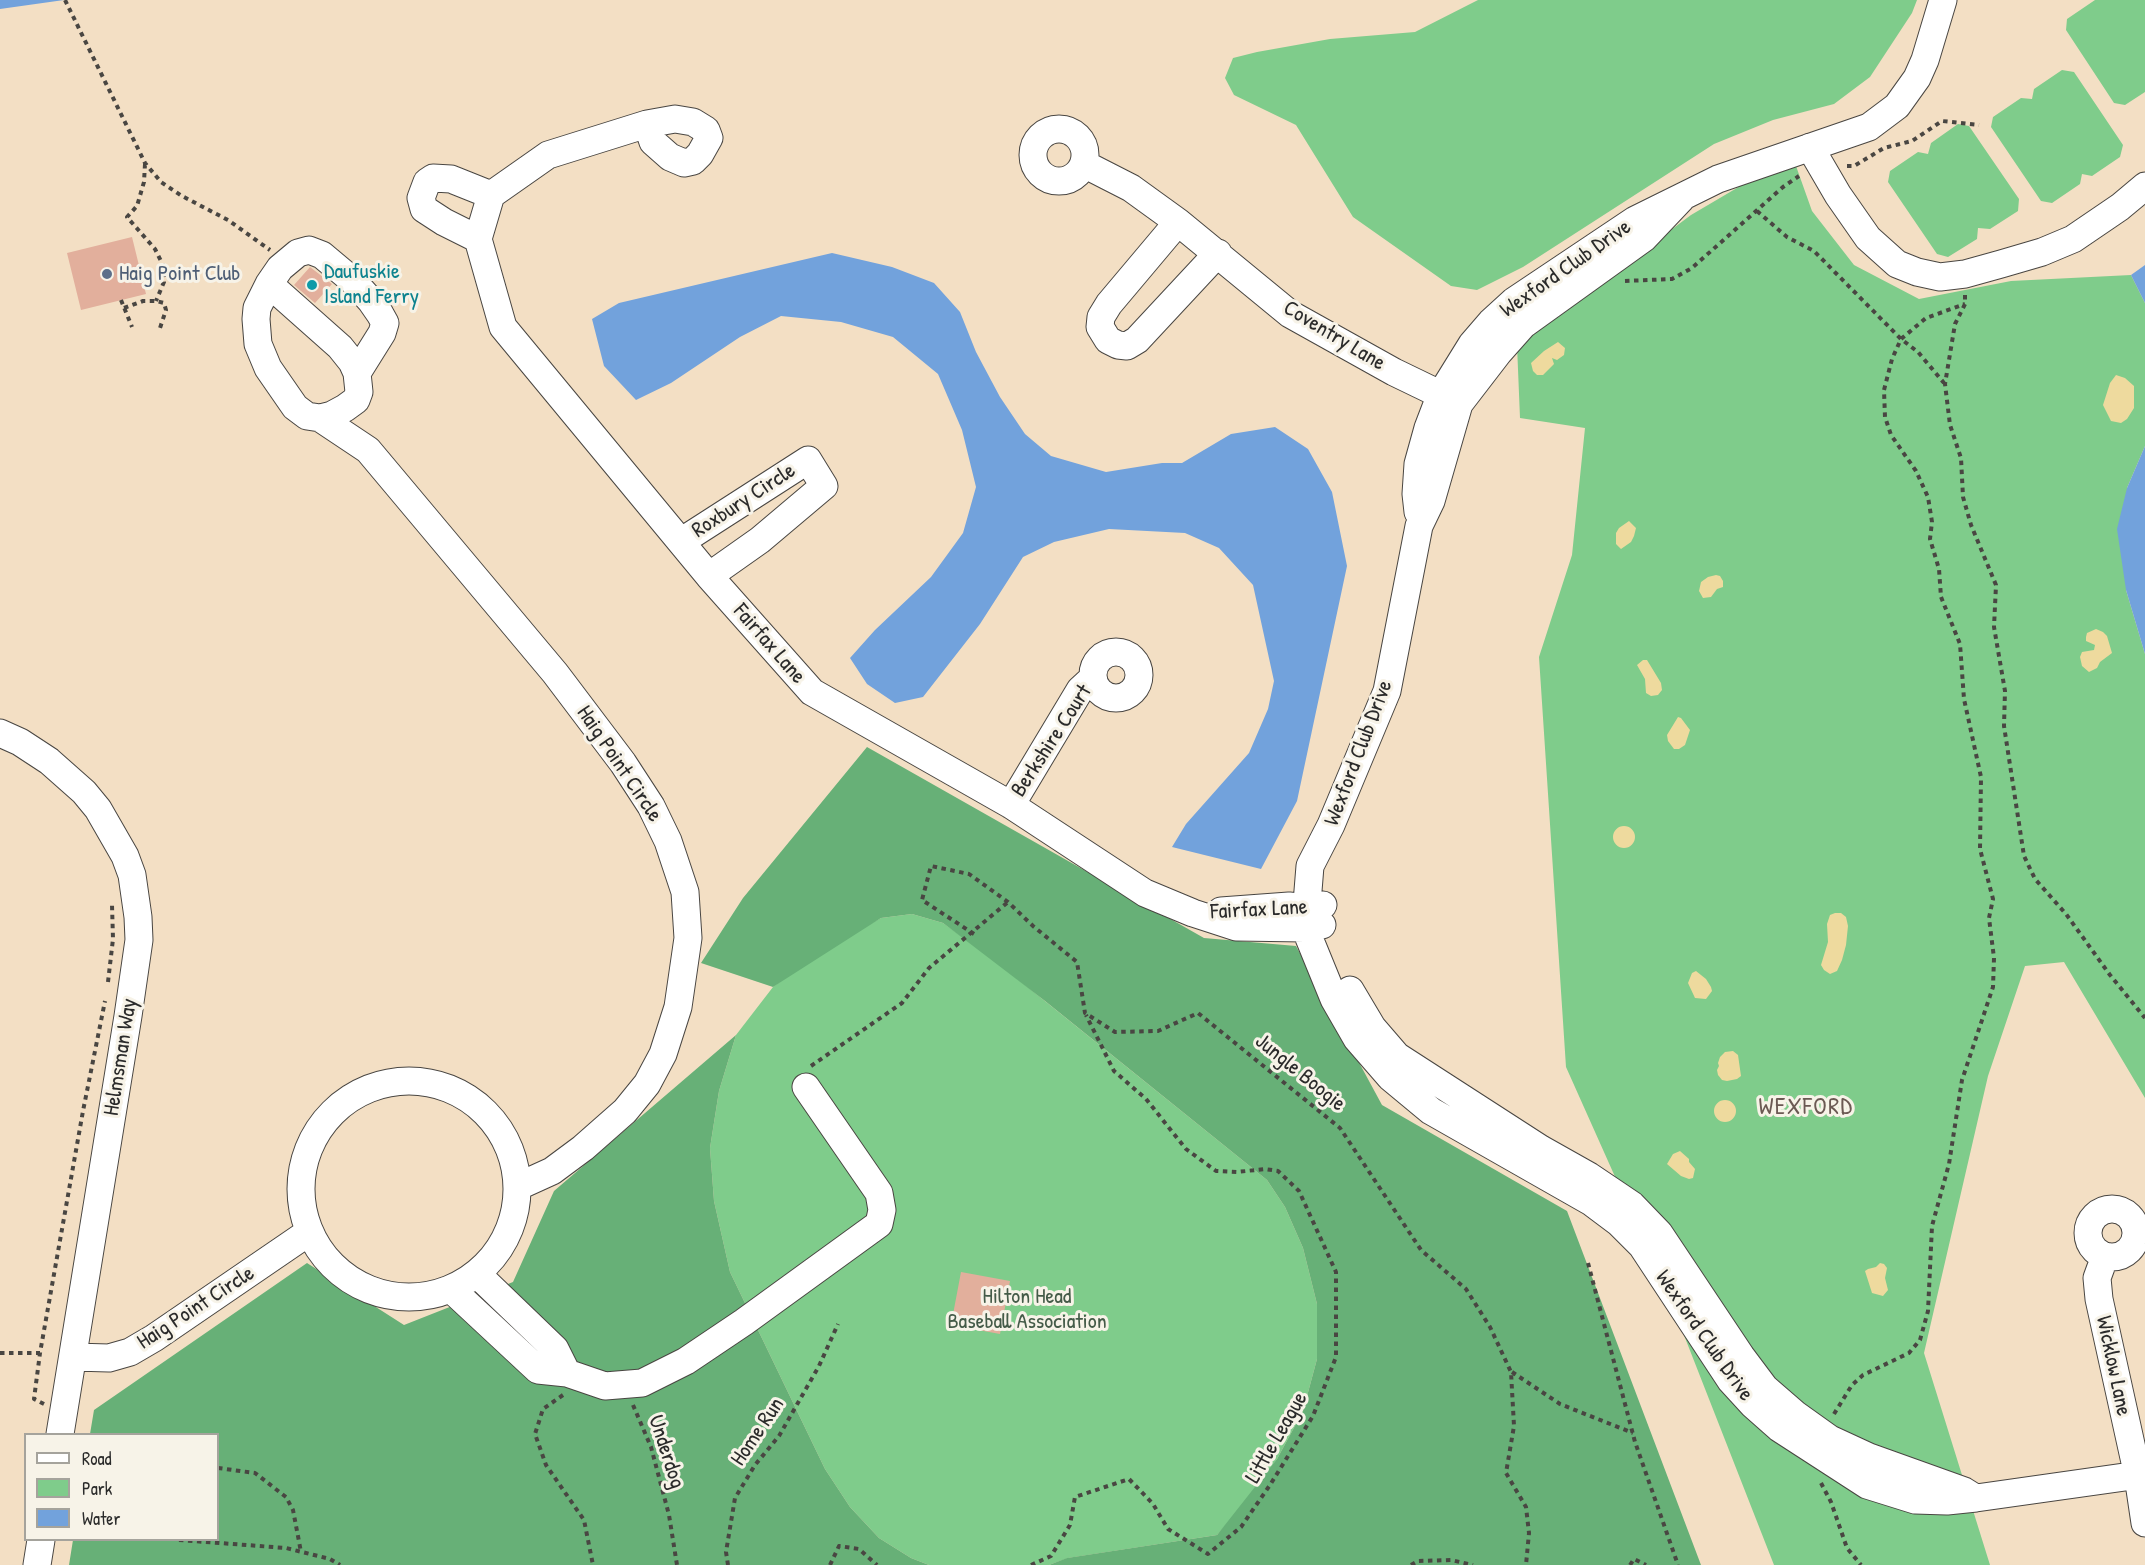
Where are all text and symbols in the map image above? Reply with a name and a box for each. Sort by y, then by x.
street label: Wexford Club Drive [1496,214,1636,324]
place label: Daufuskie Island Ferry [324,259,419,310]
place label: Haig Point Club [119,261,240,287]
marker: Haig Point Club [100,267,114,281]
marker: Daufuskie Island Ferry [305,278,319,292]
street label: Coventry Lane [1278,295,1390,377]
street label: Roxbury Circle [687,458,801,544]
street label: Fairfax Lane [727,599,811,689]
street label: Wexford Club Drive [1319,677,1399,829]
street label: Berkshire Court [1006,680,1098,802]
street label: Haig Point Circle [571,701,667,827]
street label: Fairfax Lane [1210,894,1308,926]
street label: Helmsman Way [99,996,143,1118]
street label: Jungle Boogie [1249,1029,1351,1117]
district label: WEXFORD [1759,1094,1853,1122]
street label: Haig Point Circle [133,1260,259,1356]
street label: Wexford Club Drive [1649,1266,1759,1406]
park label: Hilton Head Baseball Association [947,1284,1107,1336]
street label: Wicklow Lane [2090,1314,2136,1418]
street label: Little League [1240,1388,1314,1488]
street label: Home Run [726,1393,790,1471]
street label: Underdog [642,1412,690,1492]
legend [24,1433,219,1541]
text: Road [82,1446,112,1471]
text: Park [82,1476,112,1501]
text: Water [82,1506,120,1531]

